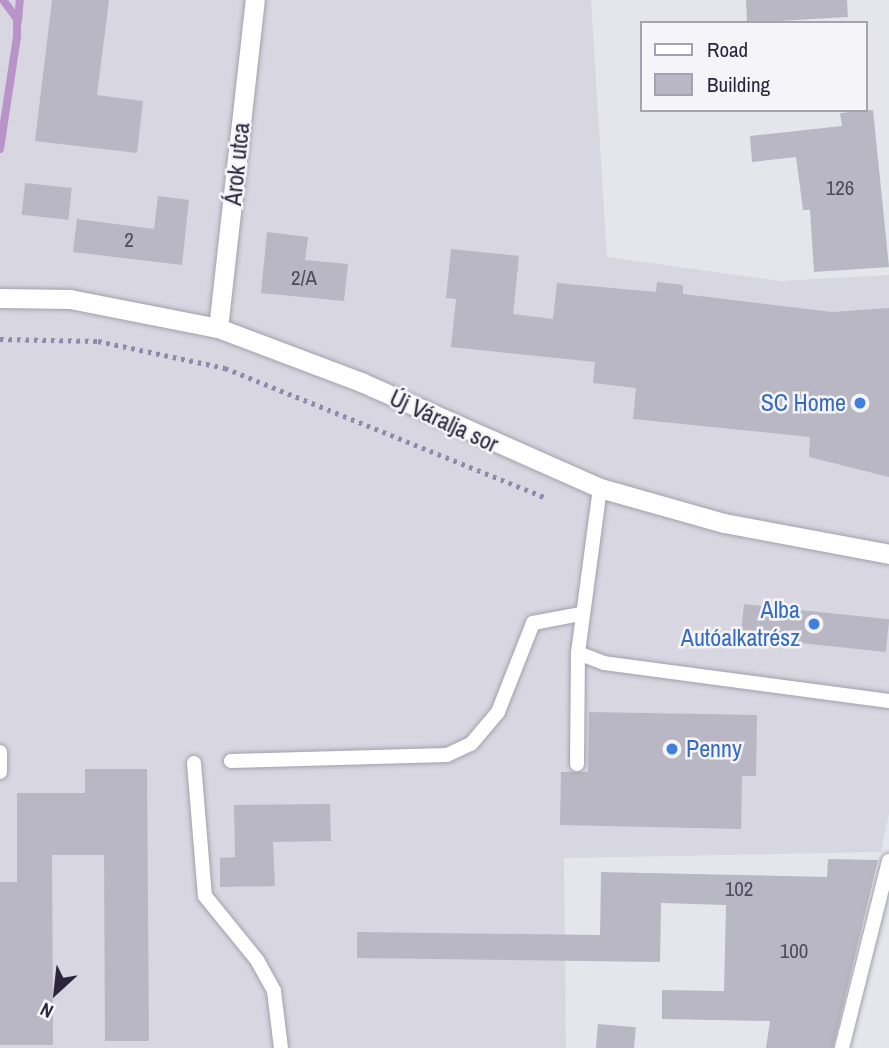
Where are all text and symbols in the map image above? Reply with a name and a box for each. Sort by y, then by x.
legend [640,21,868,112]
text: Road [707,35,748,64]
text: Building [707,70,770,99]
street label: Árok utca [218,121,256,207]
house number: 126 [826,175,854,201]
house number: 2 [124,227,134,253]
house number: 2/A [291,265,317,291]
street label: Új Váralja sor [385,383,503,459]
place label: SC Home [761,389,846,417]
marker: SC Home [852,395,868,411]
place label: Alba Autóalkatrész [681,596,800,652]
marker: Alba Autóalkatrész [806,616,822,632]
place label: Penny [686,735,742,763]
marker: Penny [664,741,680,757]
house number: 102 [725,876,753,902]
house number: 100 [780,938,808,964]
north arrow [21,957,91,1027]
text: N [36,997,57,1025]

